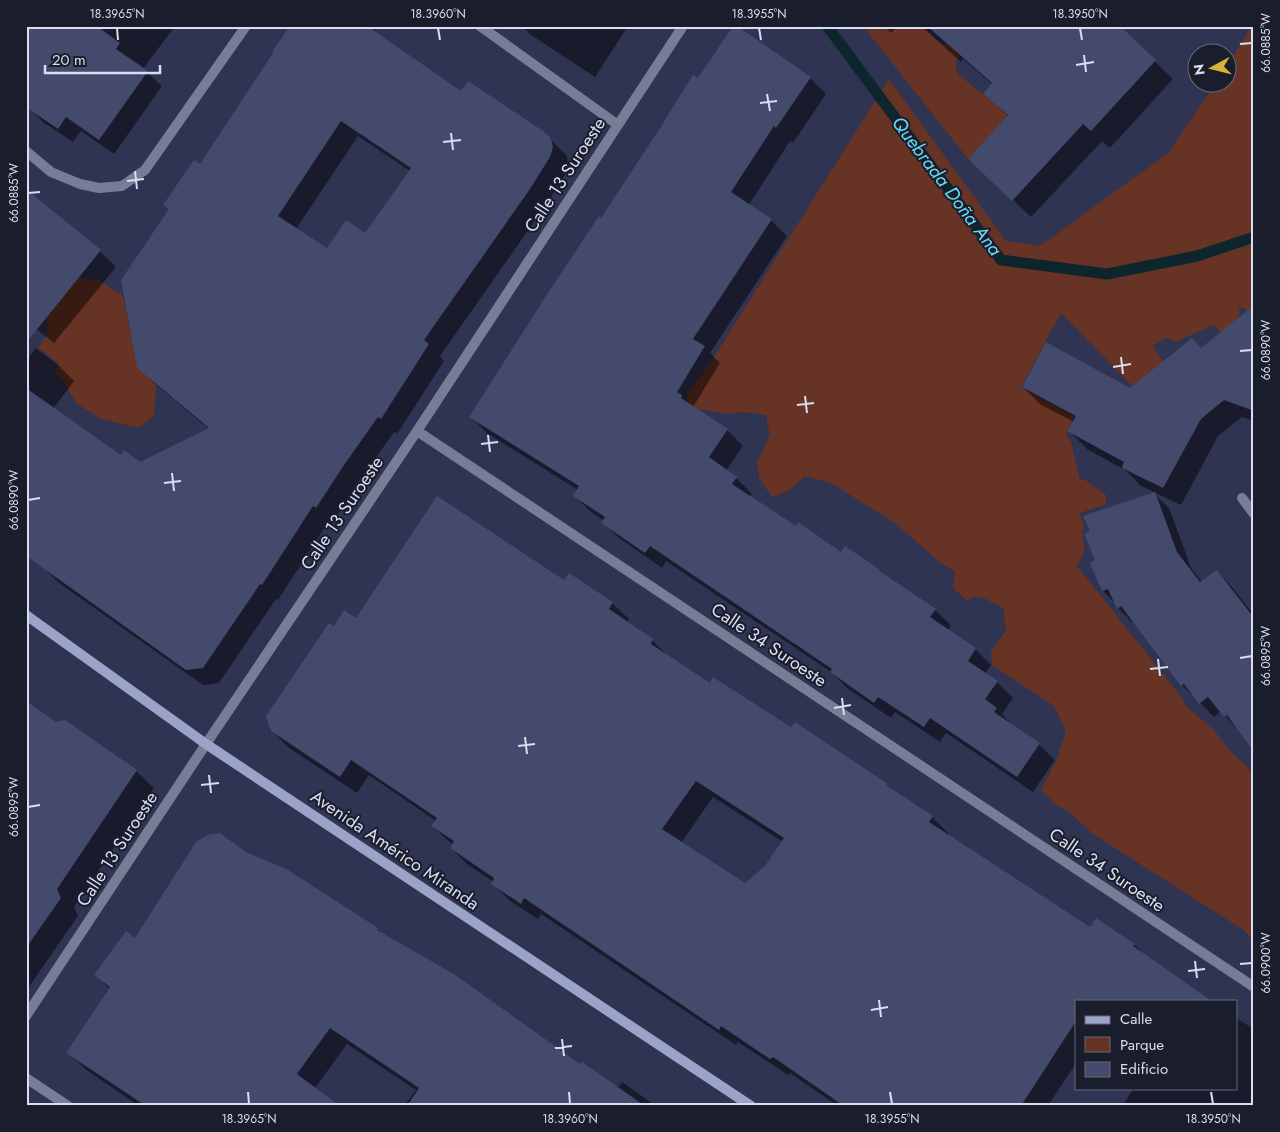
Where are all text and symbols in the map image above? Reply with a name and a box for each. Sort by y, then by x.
text: 18.3965°N [89,5,145,23]
text: 18.3960°N [410,5,466,23]
text: 18.3955°N [731,5,787,23]
text: 18.3950°N [1052,5,1108,23]
text: 66.0885°W [1257,13,1275,73]
scale bar [45,42,160,74]
north arrow [1188,42,1238,92]
text: 20 m [52,49,86,71]
text: N [1188,63,1210,76]
water label: Quebrada Doña Ana [885,111,1009,262]
street label: Calle 13 Suroeste [518,112,612,238]
text: 66.0885°W [5,163,23,223]
text: 66.0890°W [1257,320,1275,380]
street label: Calle 13 Suroeste [294,451,390,575]
text: 66.0890°W [5,470,23,530]
street label: Calle 34 Suroeste [706,597,832,693]
text: 66.0895°W [1257,626,1275,686]
text: 66.0895°W [5,777,23,837]
street label: Avenida Américo Miranda [305,784,485,916]
street label: Calle 13 Suroeste [70,786,164,912]
street label: Calle 34 Suroeste [1044,822,1170,918]
text: 66.0900°W [1257,932,1275,994]
legend [1075,1000,1238,1090]
text: Calle [1120,1008,1152,1030]
text: Parque [1120,1034,1164,1056]
text: Edificio [1120,1058,1168,1080]
text: 18.3965°N [221,1110,277,1128]
text: 18.3960°N [542,1110,598,1128]
text: 18.3955°N [864,1110,920,1128]
text: 18.3950°N [1185,1110,1241,1128]

